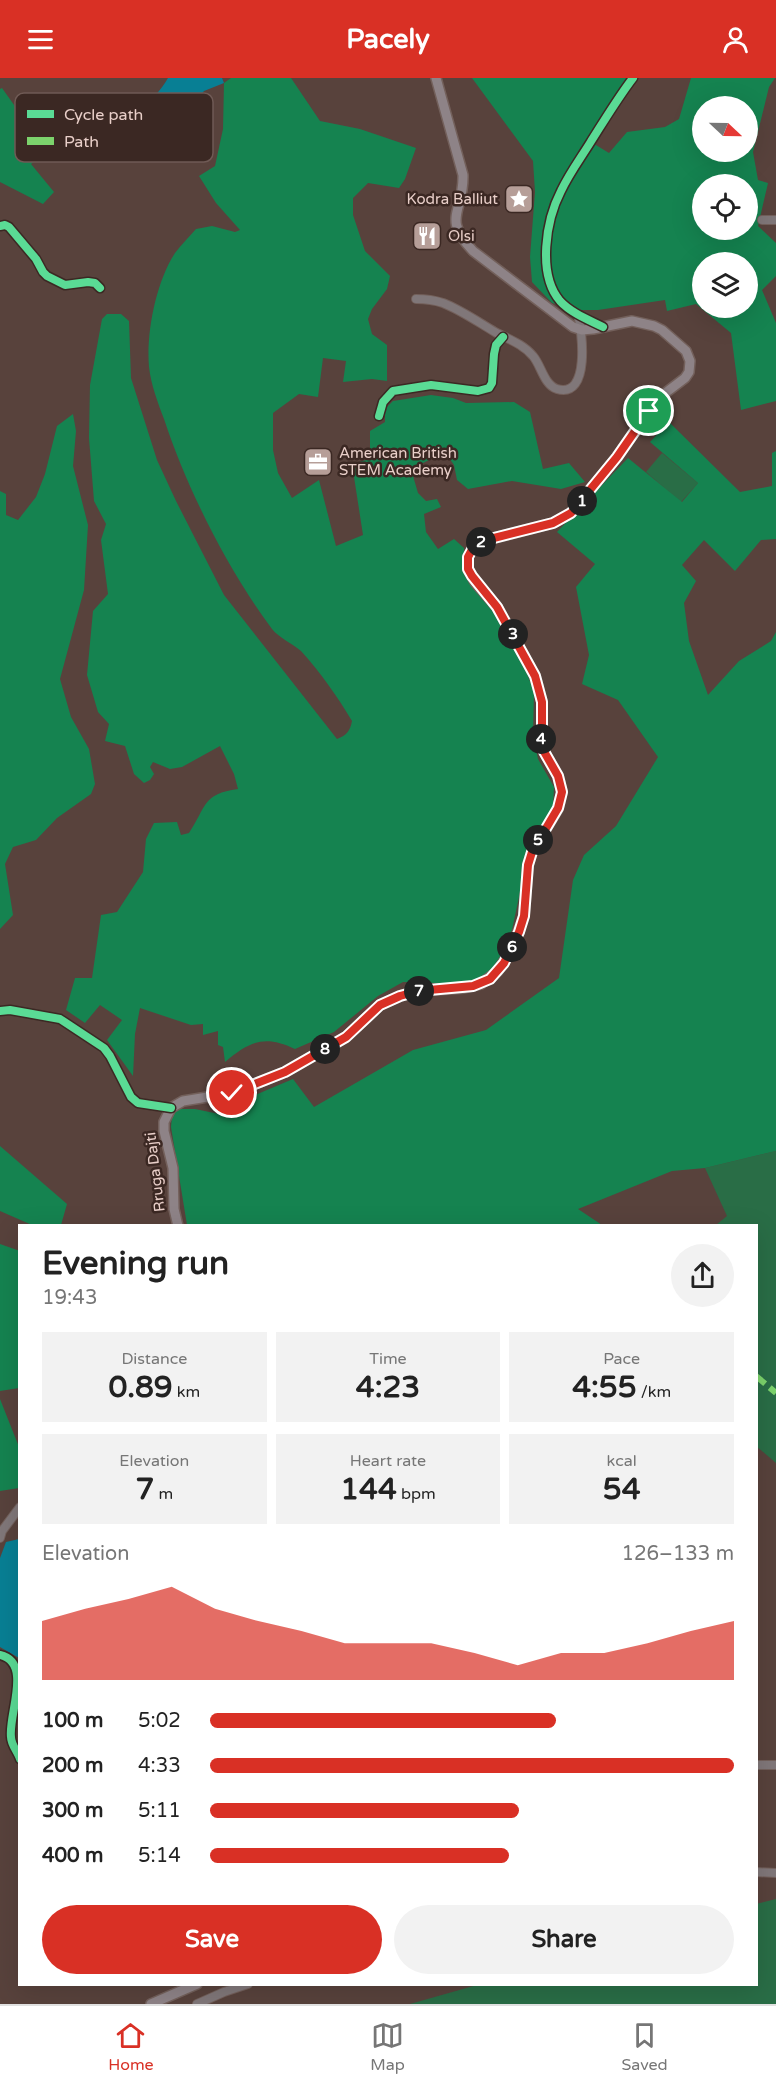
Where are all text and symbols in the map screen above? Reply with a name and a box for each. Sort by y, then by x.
icon: menu [24,23,57,56]
text: Pacely [346,23,430,56]
icon: person [719,23,752,56]
legend [15,93,213,162]
north arrow [692,96,758,162]
map controls [692,96,758,318]
text: Cycle path [64,105,143,125]
text: Path [64,132,99,152]
button: locate [692,174,758,240]
place icon: Kodra Balliut [503,183,535,215]
place label: Kodra Balliut [406,190,498,208]
restaurant icon: Olsi [411,220,443,252]
place label: Olsi [448,227,475,245]
button: layers [692,252,758,318]
pin [623,385,674,436]
icon: arrive [632,394,665,427]
place label: American British STEM Academy [339,444,457,479]
office icon: American British STEM Academy [302,446,334,478]
pin: 1 [567,486,597,516]
text: 1 [577,491,587,511]
pin: 2 [466,527,496,557]
text: 2 [476,532,486,552]
pin: 3 [498,619,528,649]
text: 3 [508,624,518,644]
pin: 4 [526,724,556,754]
text: 4 [536,729,546,749]
pin: 5 [523,825,553,855]
text: 5 [533,830,543,850]
pin: 6 [497,932,527,962]
text: 6 [507,937,517,957]
pin: 7 [404,976,434,1006]
text: 7 [414,981,424,1001]
pin: 8 [310,1034,340,1064]
text: 8 [320,1039,330,1059]
pin [206,1067,257,1118]
icon: check [215,1076,248,1109]
street label: Rruga Dajti [141,1131,169,1213]
text: Evening run [42,1244,229,1283]
button: share [671,1244,734,1307]
text: 19:43 [42,1286,97,1310]
text: Distance [121,1349,187,1369]
text: Time [369,1349,407,1369]
text: Pace [603,1349,640,1369]
text: 0.89 [108,1369,173,1406]
text: 4:23 [356,1369,420,1406]
text: 4:55 [572,1369,637,1406]
text: km [173,1382,200,1402]
text: /km [637,1382,671,1402]
text: Elevation [119,1451,189,1471]
text: Heart rate [350,1451,426,1471]
text: kcal [607,1451,637,1471]
text: 7 [135,1471,154,1508]
text: 144 [340,1471,397,1508]
text: 54 [603,1471,641,1508]
text: m [154,1484,173,1504]
text: bpm [397,1484,436,1504]
text: Elevation [42,1542,129,1566]
text: 126–133 m [621,1542,734,1566]
text: 100 m [42,1709,103,1733]
text: 5:02 [138,1709,181,1733]
text: 200 m [42,1754,103,1778]
text: 4:33 [138,1754,181,1778]
text: 300 m [42,1799,103,1823]
text: 5:11 [138,1799,181,1823]
text: 400 m [42,1844,103,1868]
text: 5:14 [138,1844,181,1868]
button: Save [42,1905,382,1974]
button: Share [394,1905,734,1974]
tab: Home [108,2019,154,2075]
tab: Map [370,2019,405,2075]
tab: Saved [621,2019,668,2075]

